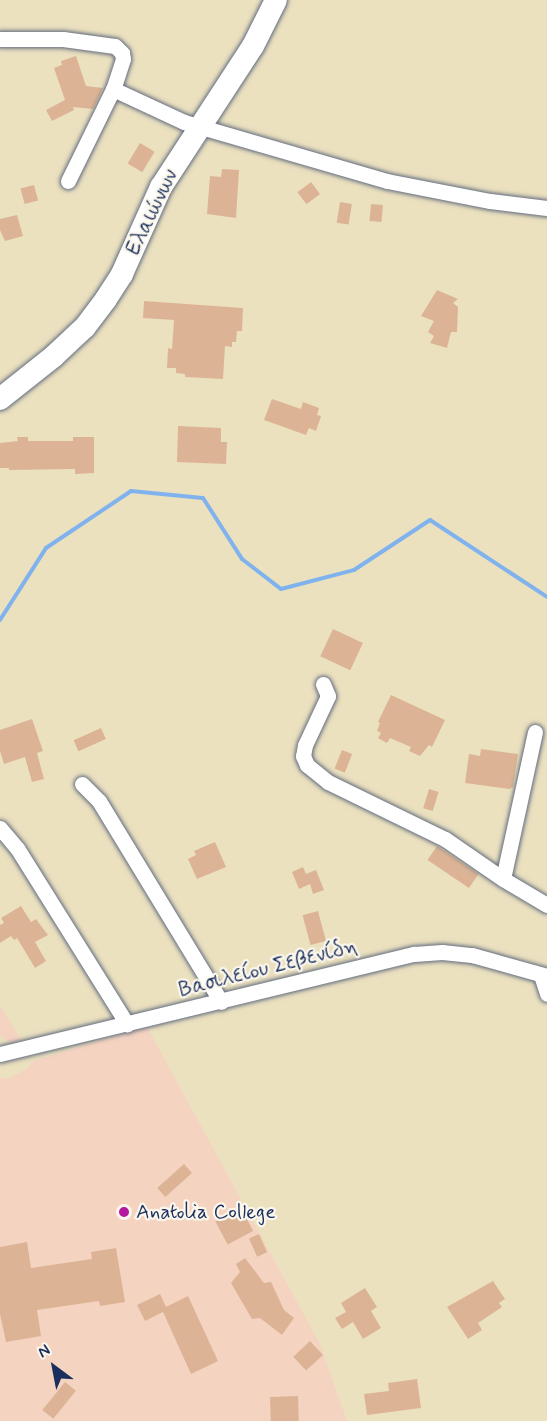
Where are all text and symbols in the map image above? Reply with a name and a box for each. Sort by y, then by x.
street label: Ελαιώνων [120,165,184,259]
street label: Βασιλείου Σεβενίδη [176,934,360,1002]
place label: Anatolia College [136,1199,276,1225]
marker: Anatolia College [117,1205,131,1219]
north arrow [24,1337,84,1397]
text: N [34,1340,54,1363]

